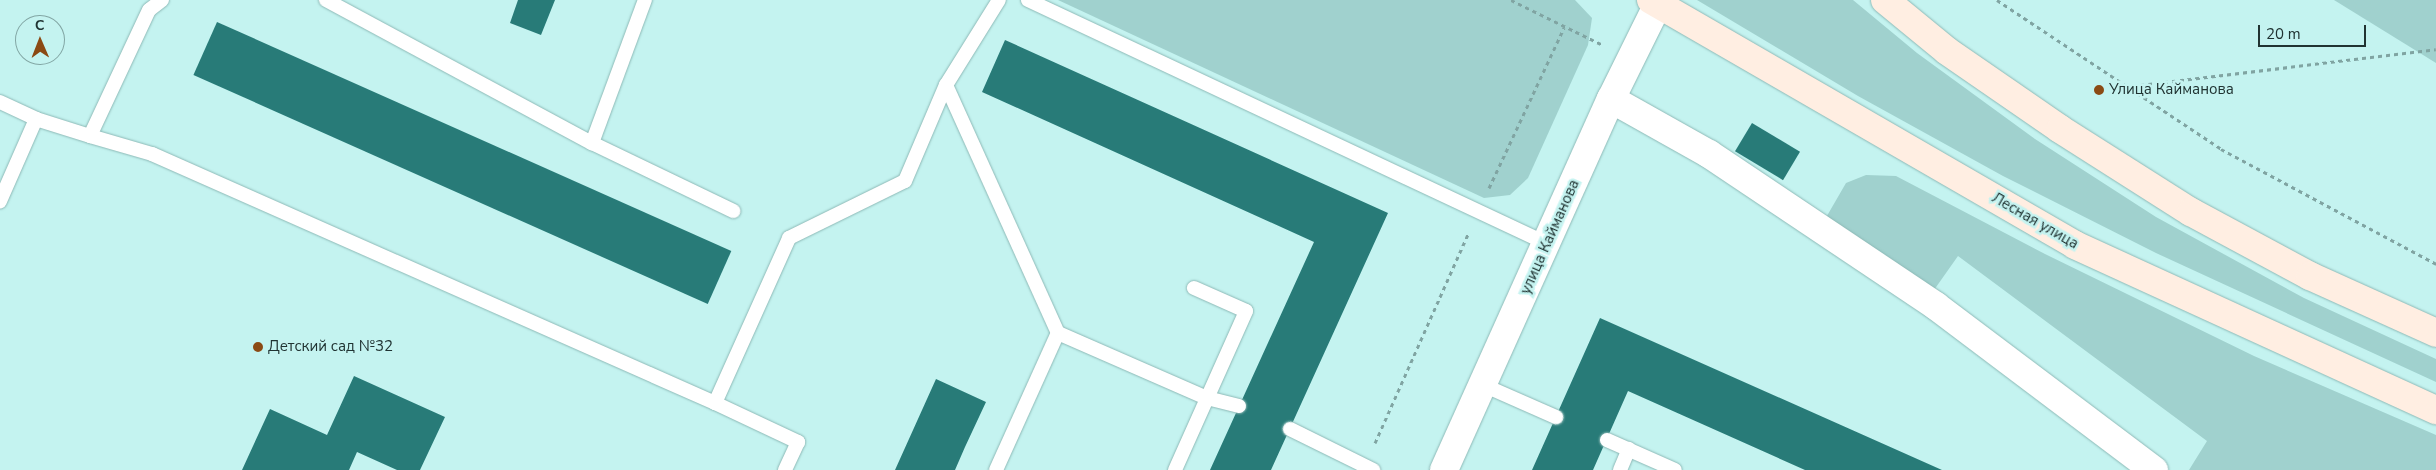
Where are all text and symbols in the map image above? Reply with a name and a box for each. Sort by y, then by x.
north arrow [15,15,65,65]
scale bar [2261,15,2368,47]
text: С [35,16,45,35]
text: 20 m [2266,24,2301,44]
place label: Улица Кайманова [2109,81,2234,99]
marker: Улица Кайманова [2093,84,2105,96]
street label: улица Кайманова [1517,177,1583,297]
street label: Лесная улица [1988,189,2082,253]
place label: Детский сад №32 [268,338,393,356]
marker: Детский сад №32 [252,341,264,353]

